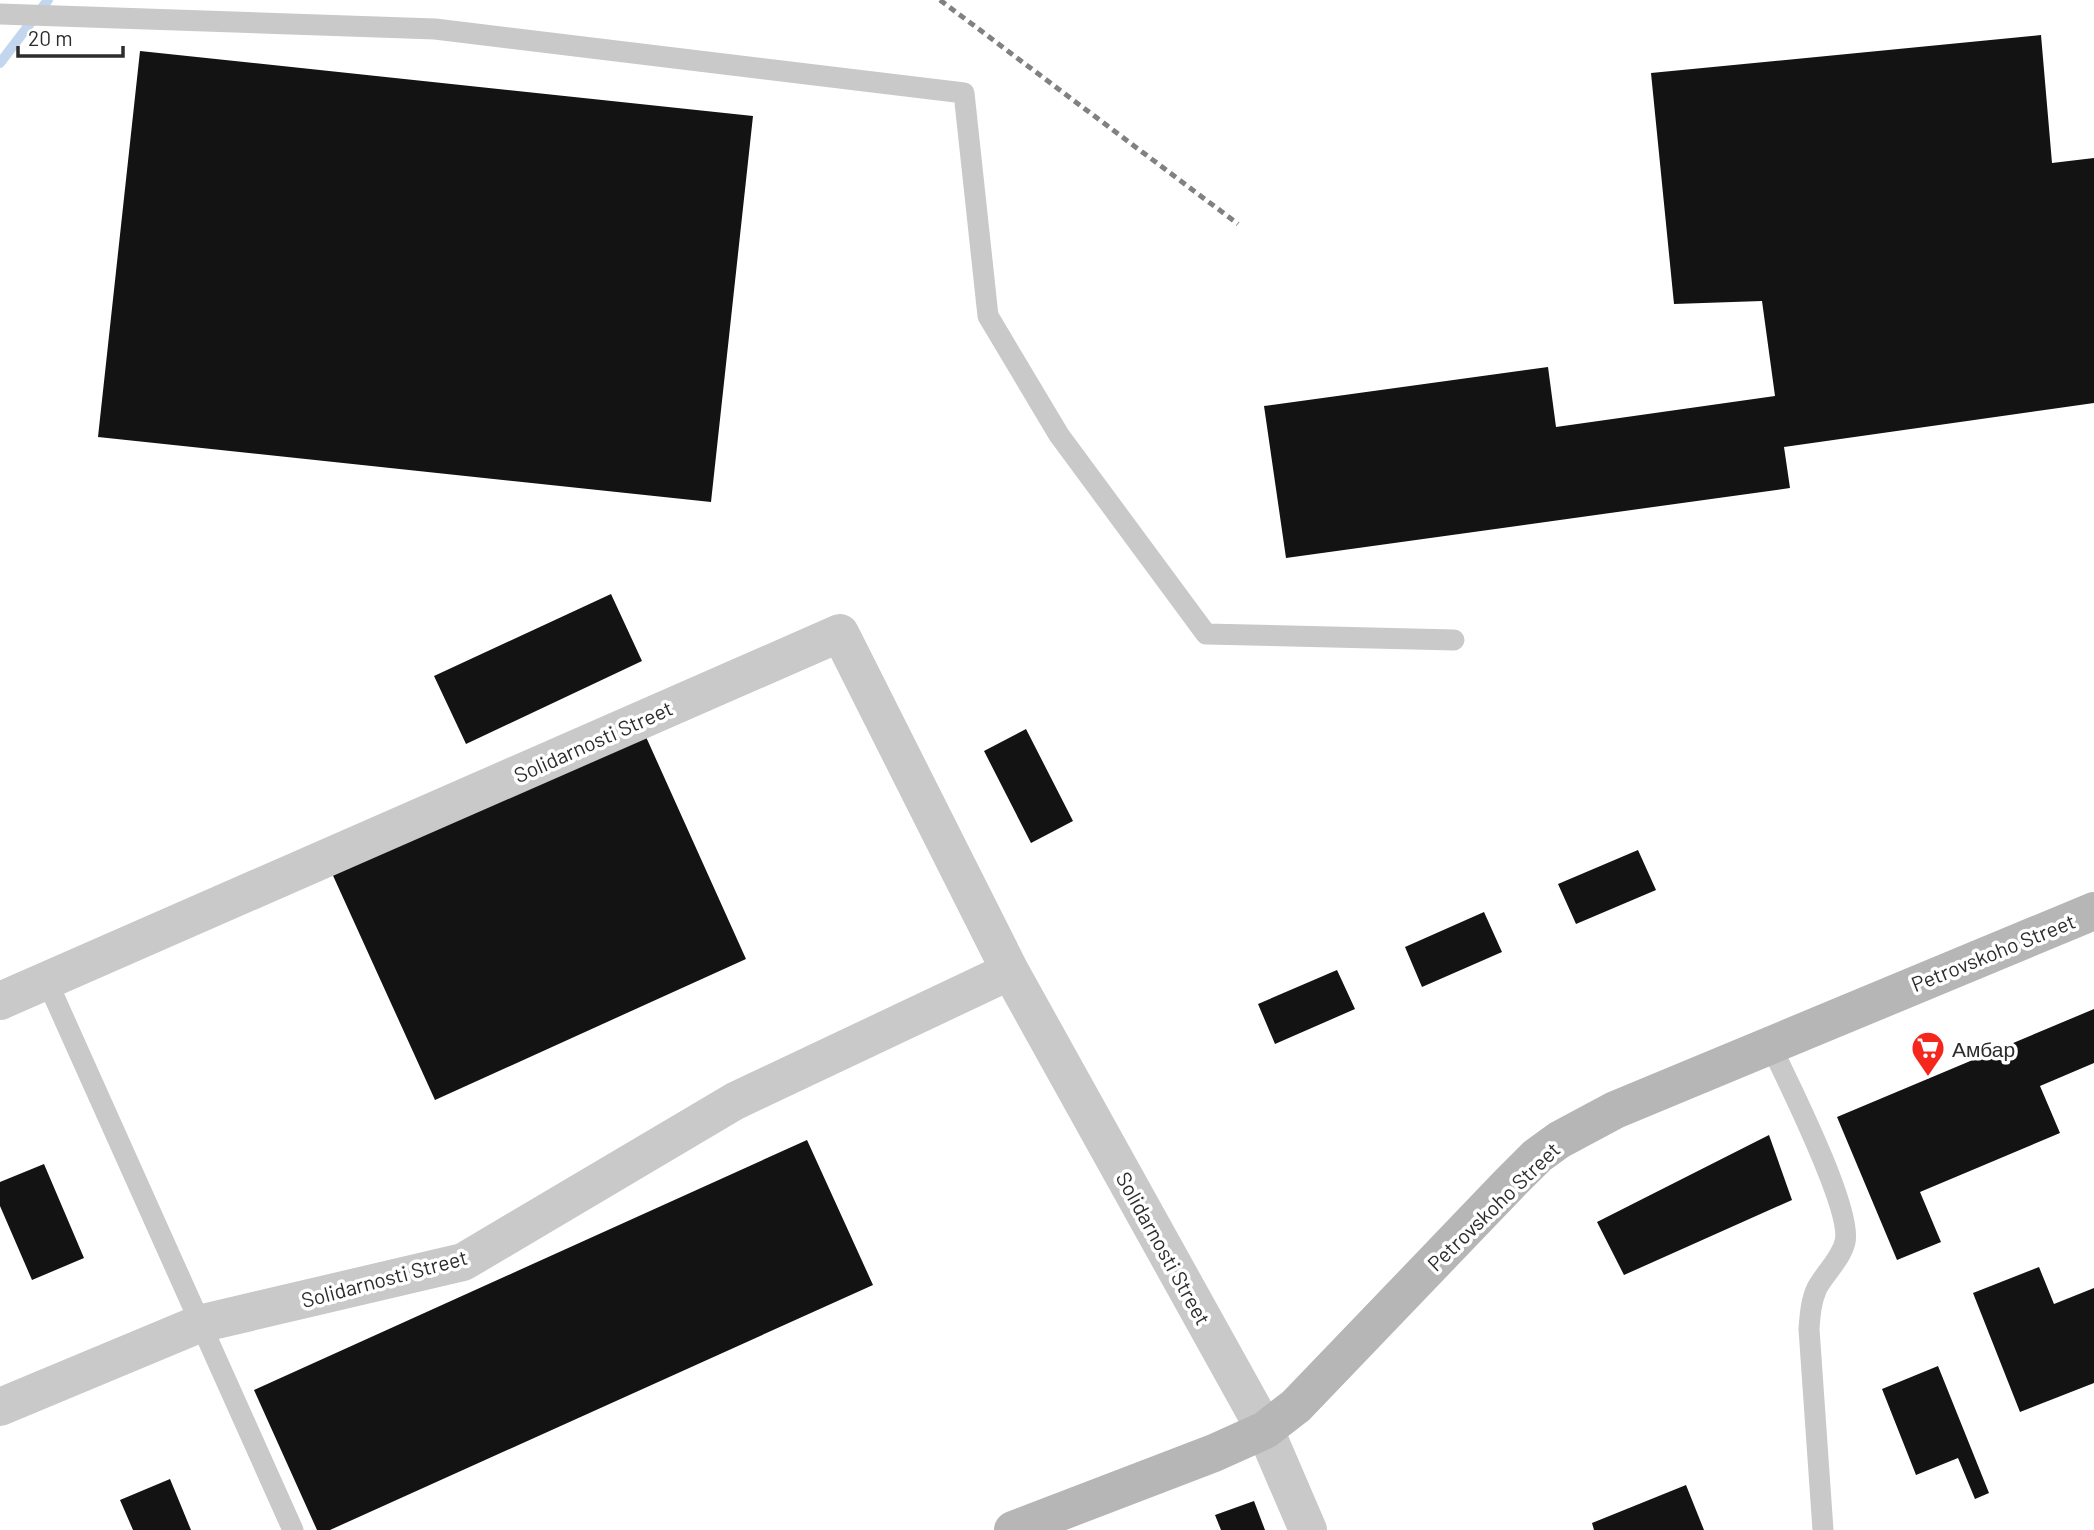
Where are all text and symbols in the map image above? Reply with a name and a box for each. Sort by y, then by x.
scale bar [18,14,122,58]
text: 20 m [28,25,73,50]
street label: Solidarnosti Street [510,695,676,787]
street label: Petrovskoho Street [1907,908,2079,996]
supermarket icon: Амбар [1909,1029,1947,1078]
place label: Амбар [1952,1036,2015,1061]
street label: Petrovskoho Street [1422,1136,1564,1276]
street label: Solidarnosti Street [1112,1167,1216,1329]
street label: Solidarnosti Street [298,1244,470,1312]

